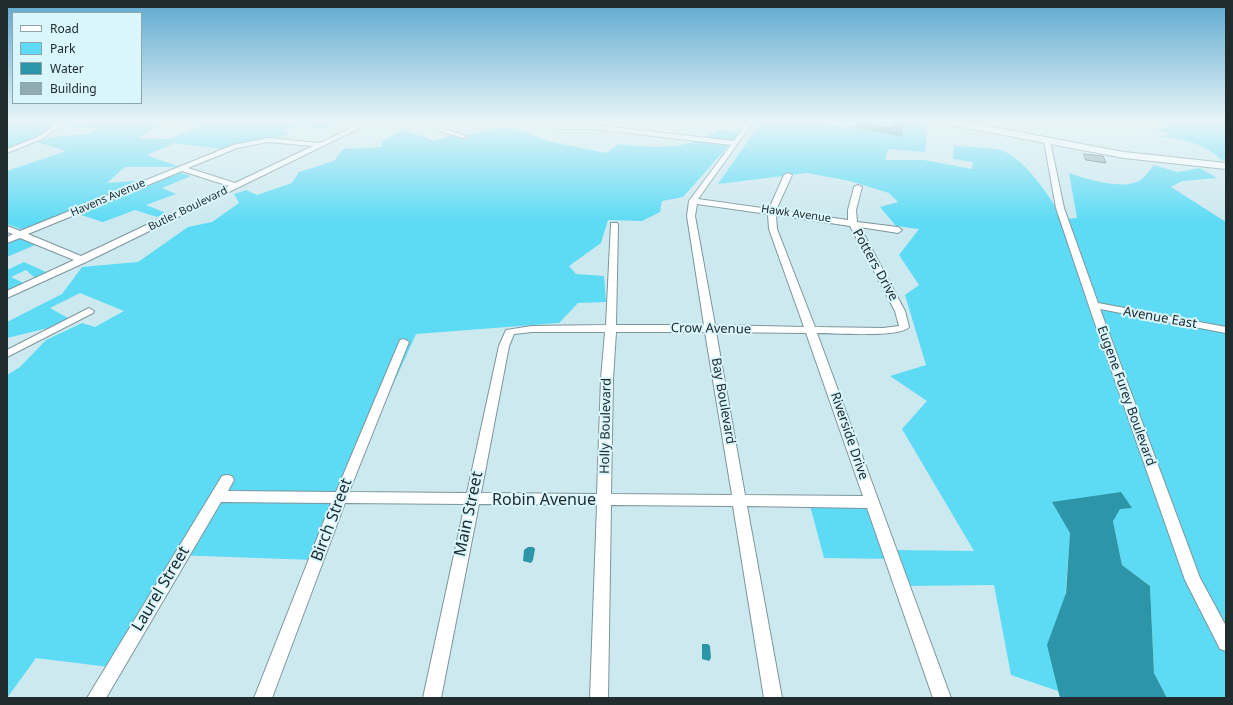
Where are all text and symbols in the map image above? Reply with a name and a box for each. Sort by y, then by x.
legend [12,12,142,104]
text: Road [50,20,79,37]
text: Park [50,40,75,57]
text: Water [50,60,84,77]
text: Building [50,80,97,97]
street label: Havens Avenue [69,176,147,220]
street label: Butler Boulevard [146,184,230,234]
street label: Hawk Avenue [760,203,832,225]
street label: Potters Drive [849,226,901,304]
street label: Avenue East [1122,304,1198,332]
street label: Crow Avenue [671,321,751,337]
street label: Eugene Furey Boulevard [1093,324,1159,468]
street label: Bay Boulevard [708,357,738,445]
street label: Holly Boulevard [597,378,615,474]
street label: Riverside Drive [827,390,871,482]
street label: Main Street [451,470,487,558]
street label: Birch Street [307,476,357,564]
street label: Robin Avenue [492,490,596,510]
street label: Laurel Street [128,543,194,635]

